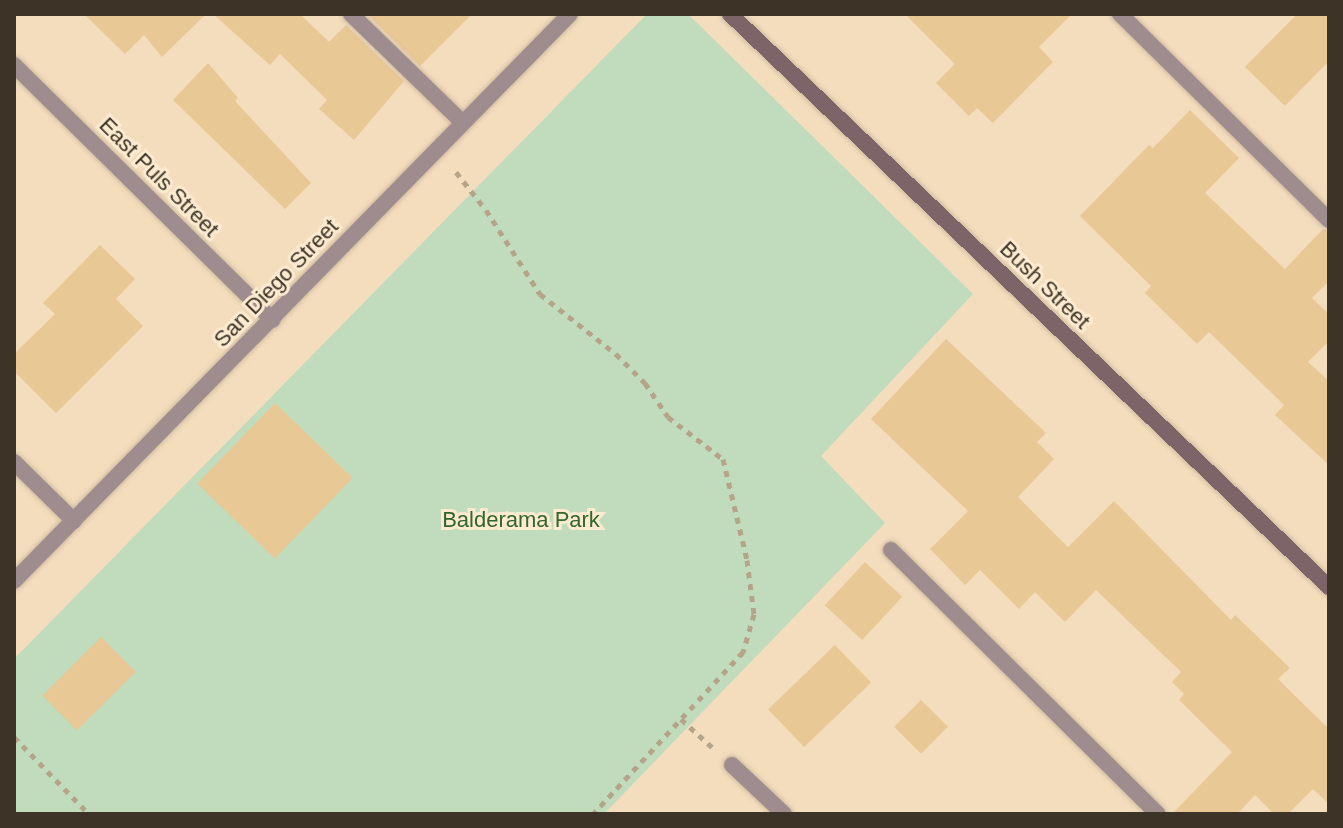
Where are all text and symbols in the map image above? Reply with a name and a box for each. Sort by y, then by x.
street label: East Puls Street [94,112,224,242]
street label: San Diego Street [208,214,344,352]
street label: Bush Street [994,236,1096,334]
park label: Balderama Park [442,507,600,533]

